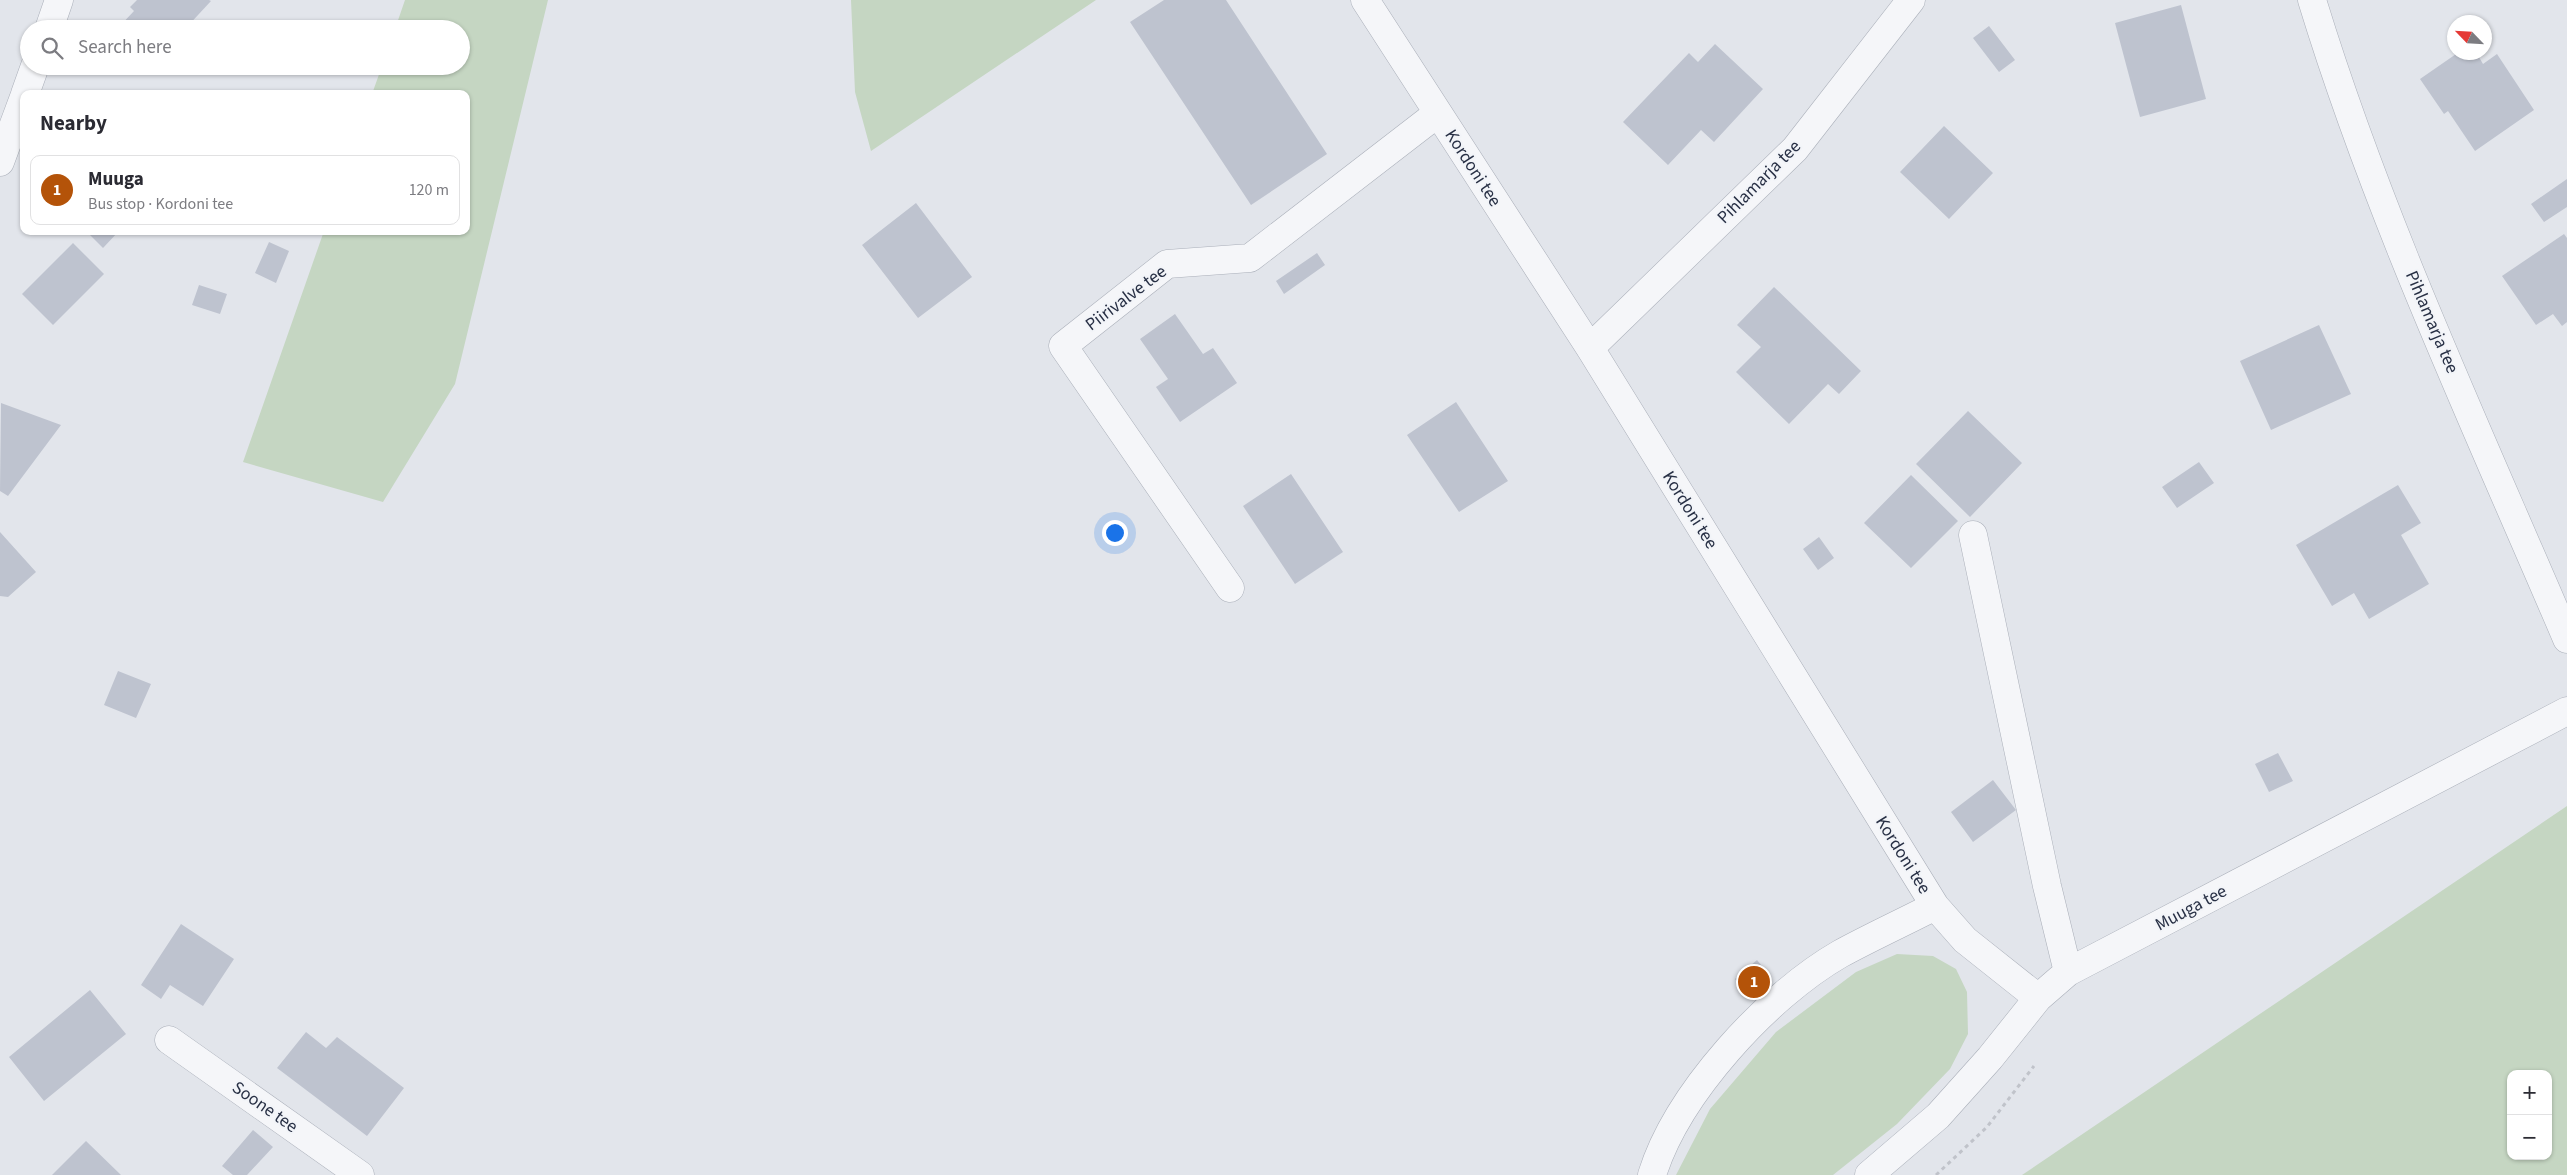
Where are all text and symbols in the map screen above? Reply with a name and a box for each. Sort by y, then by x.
north arrow [2447,15,2492,60]
search box [20,20,470,75]
icon: search [38,34,66,62]
text: Search here [78,34,172,61]
text: Nearby [40,108,107,138]
street label: Kordoni tee [1439,125,1507,212]
street label: Pihlamarja tee [1712,135,1806,229]
text: Muuga [88,166,144,193]
text: 1 [53,179,61,201]
text: 120 m [409,179,449,201]
text: Bus stop · Kordoni tee [88,193,233,215]
street label: Piirivalve tee [1080,259,1172,337]
street label: Pihlamarja tee [2399,267,2465,377]
street label: Kordoni tee [1656,466,1724,554]
your location [1102,520,1128,546]
street label: Kordoni tee [1869,811,1937,899]
street label: Muuga tee [2151,879,2231,937]
pin: 1 [1738,963,1770,1001]
map controls [2507,1070,2552,1160]
button: + [2507,1070,2552,1115]
street label: Soone tee [227,1075,303,1139]
button: − [2507,1115,2552,1160]

